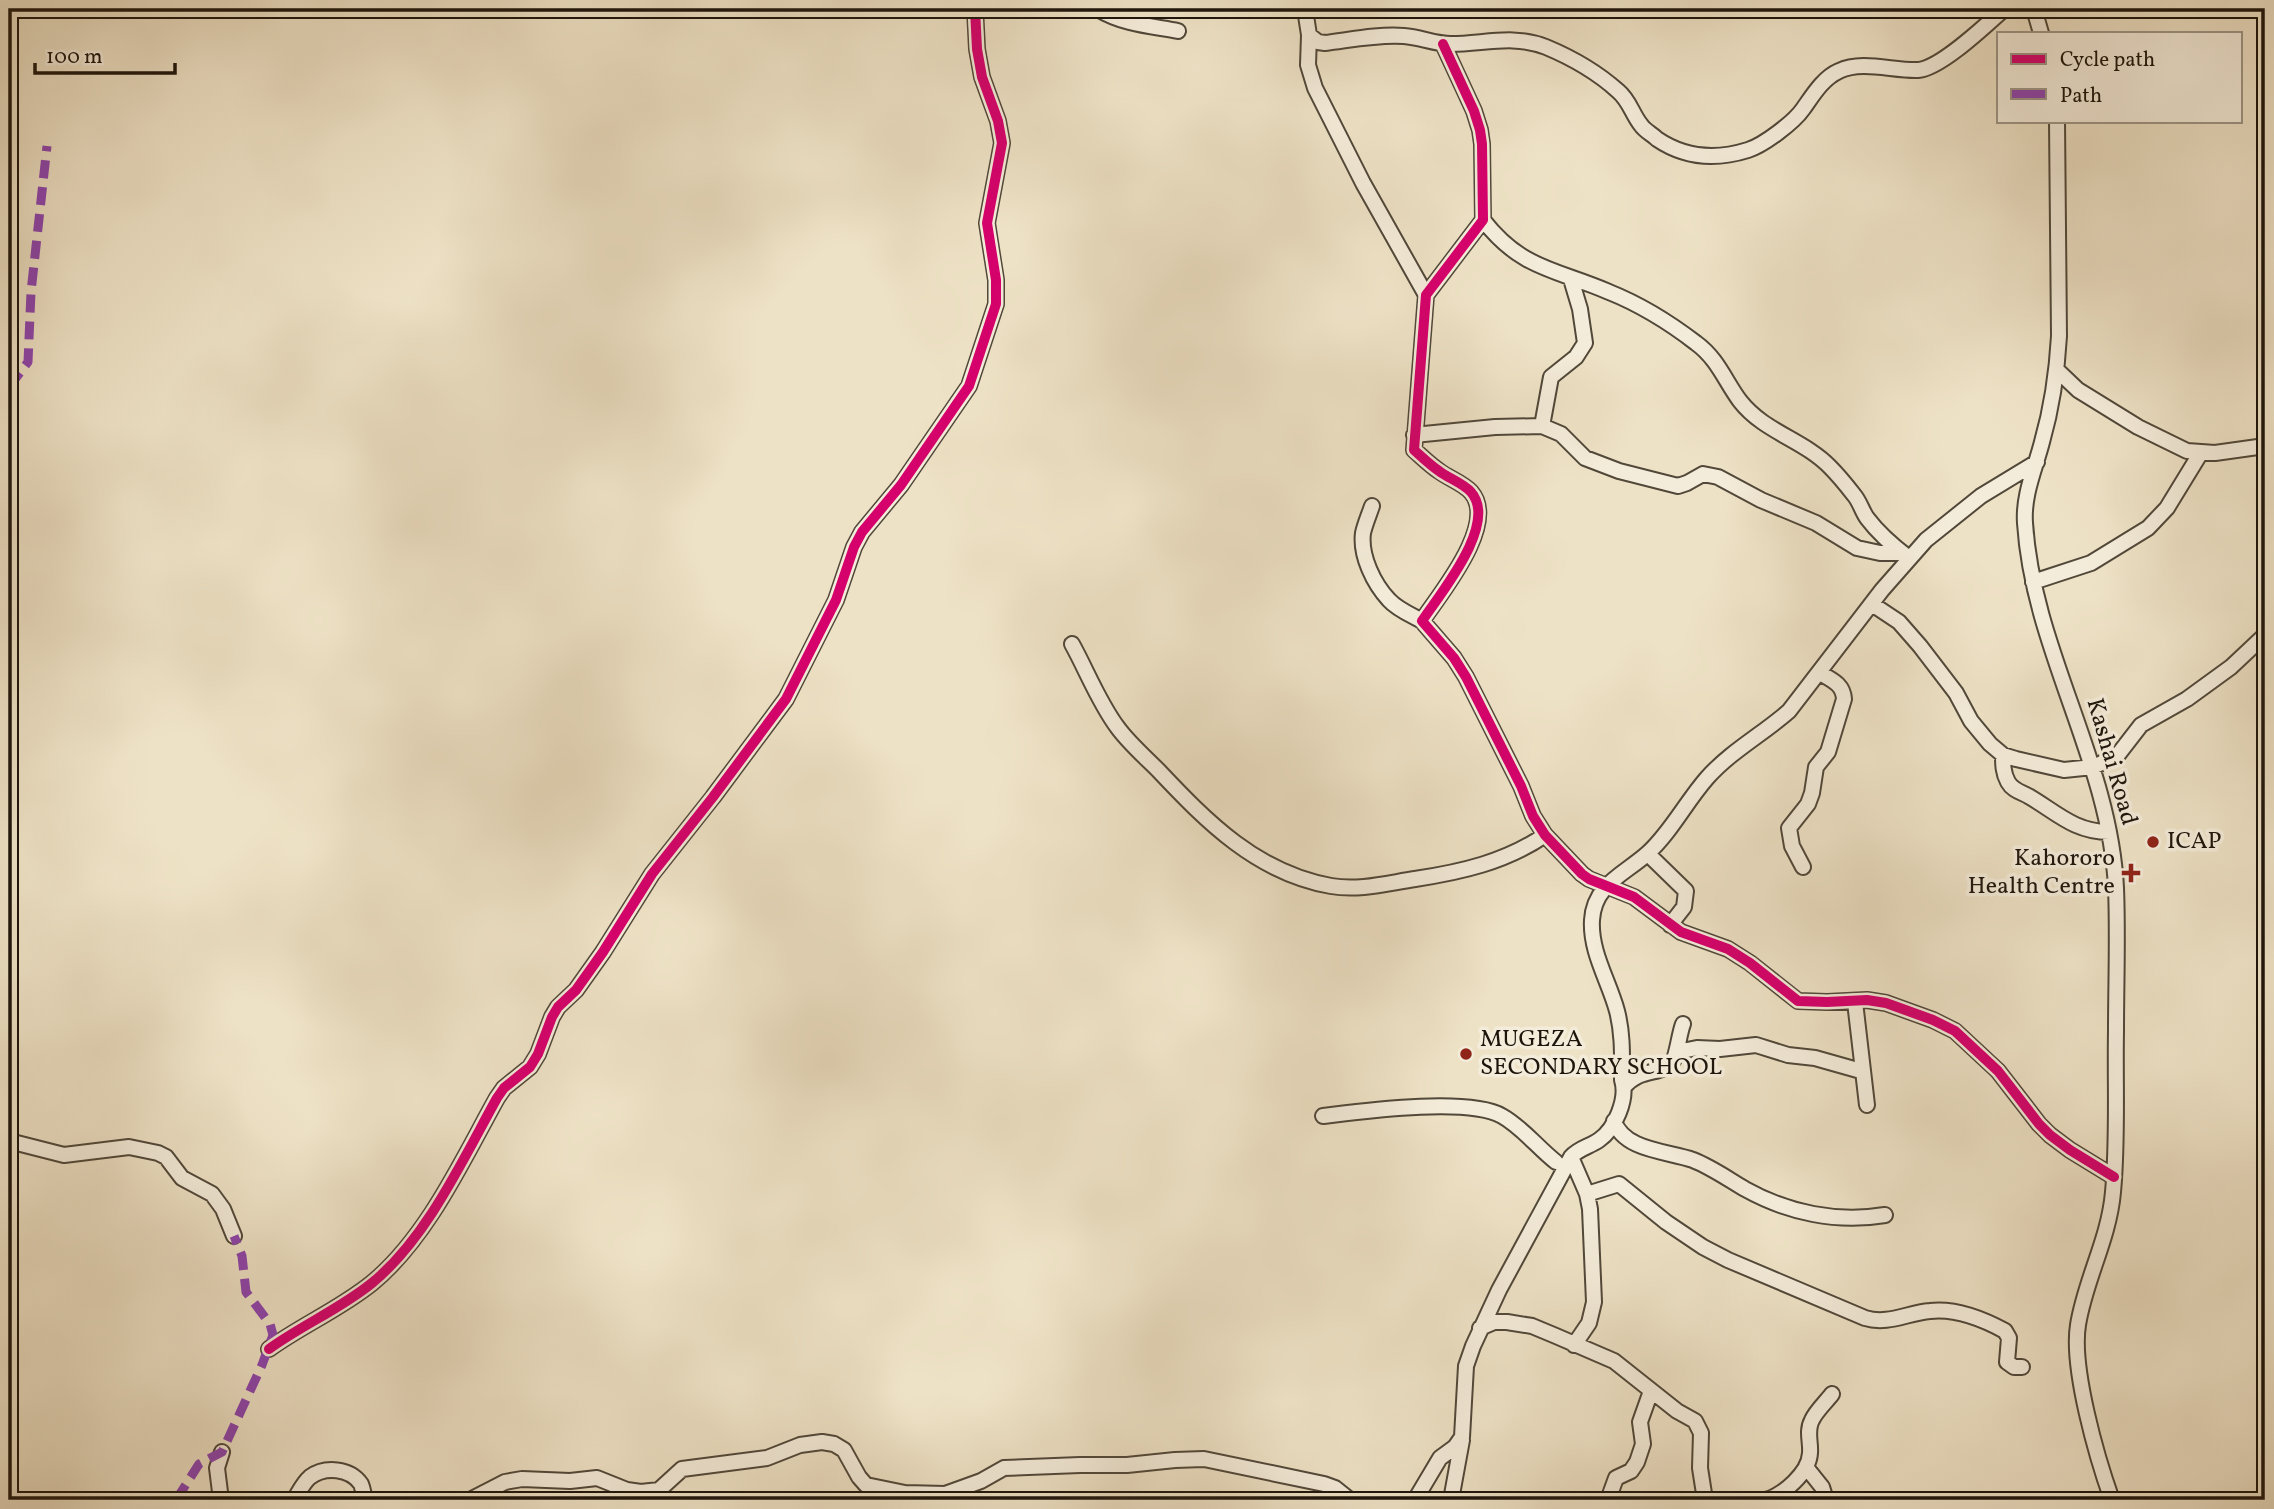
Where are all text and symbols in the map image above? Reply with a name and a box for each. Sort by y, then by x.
scale bar [35,32,175,76]
legend [1997,32,2242,122]
text: 100 m [46,43,103,72]
text: Cycle path [2060,46,2155,75]
text: Path [2060,82,2102,111]
street label: Kashai Road [2077,694,2145,830]
place label: ICAP [2167,825,2222,859]
marker: ICAP [2145,834,2161,850]
place label: Kahororo Health Centre [1968,842,2115,904]
marker: Kahororo Health Centre [2121,863,2141,883]
place label: MUGEZA SECONDARY SCHOOL [1480,1023,1722,1085]
marker: MUGEZA SECONDARY SCHOOL [1458,1046,1474,1062]

